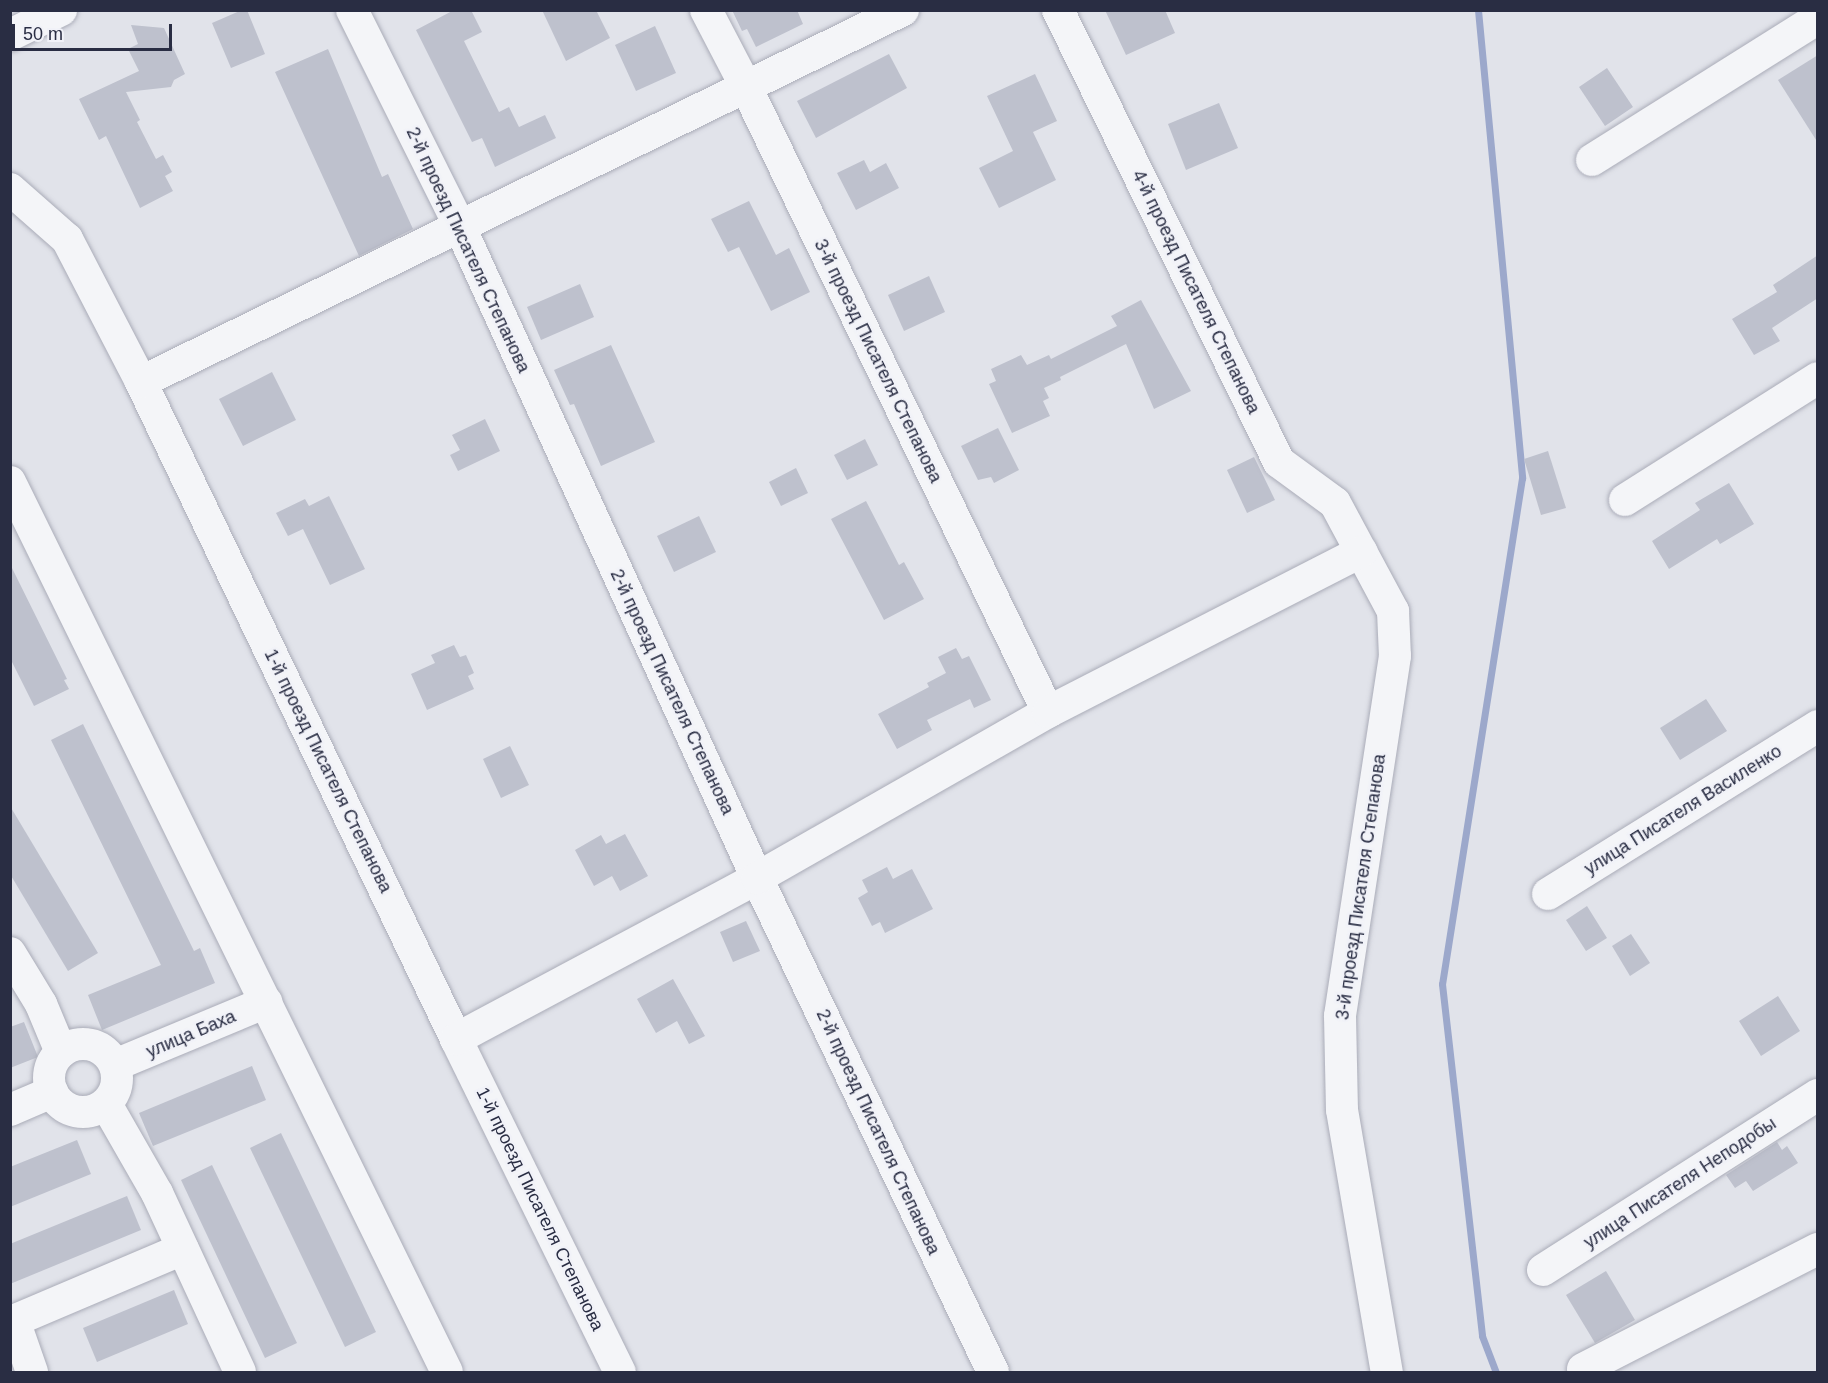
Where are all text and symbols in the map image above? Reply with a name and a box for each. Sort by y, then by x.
scale bar [15,12,176,50]
text: 50 m [23,24,63,44]
street label: 2-й проезд Писателя Степанова [402,124,534,376]
street label: 4-й проезд Писателя Степанова [1127,167,1265,417]
street label: 3-й проезд Писателя Степанова [809,236,947,486]
street label: 2-й проезд Писателя Степанова [606,566,738,818]
street label: 1-й проезд Писателя Степанова [259,646,397,896]
street label: улица Писателя Василенко [1580,740,1786,880]
street label: 3-й проезд Писателя Степанова [1332,753,1390,1021]
street label: улица Баха [143,1005,239,1063]
street label: 2-й проезд Писателя Степанова [812,1006,944,1258]
street label: 1-й проезд Писателя Степанова [471,1084,609,1334]
street label: улица Писателя Неподобы [1580,1113,1780,1253]

